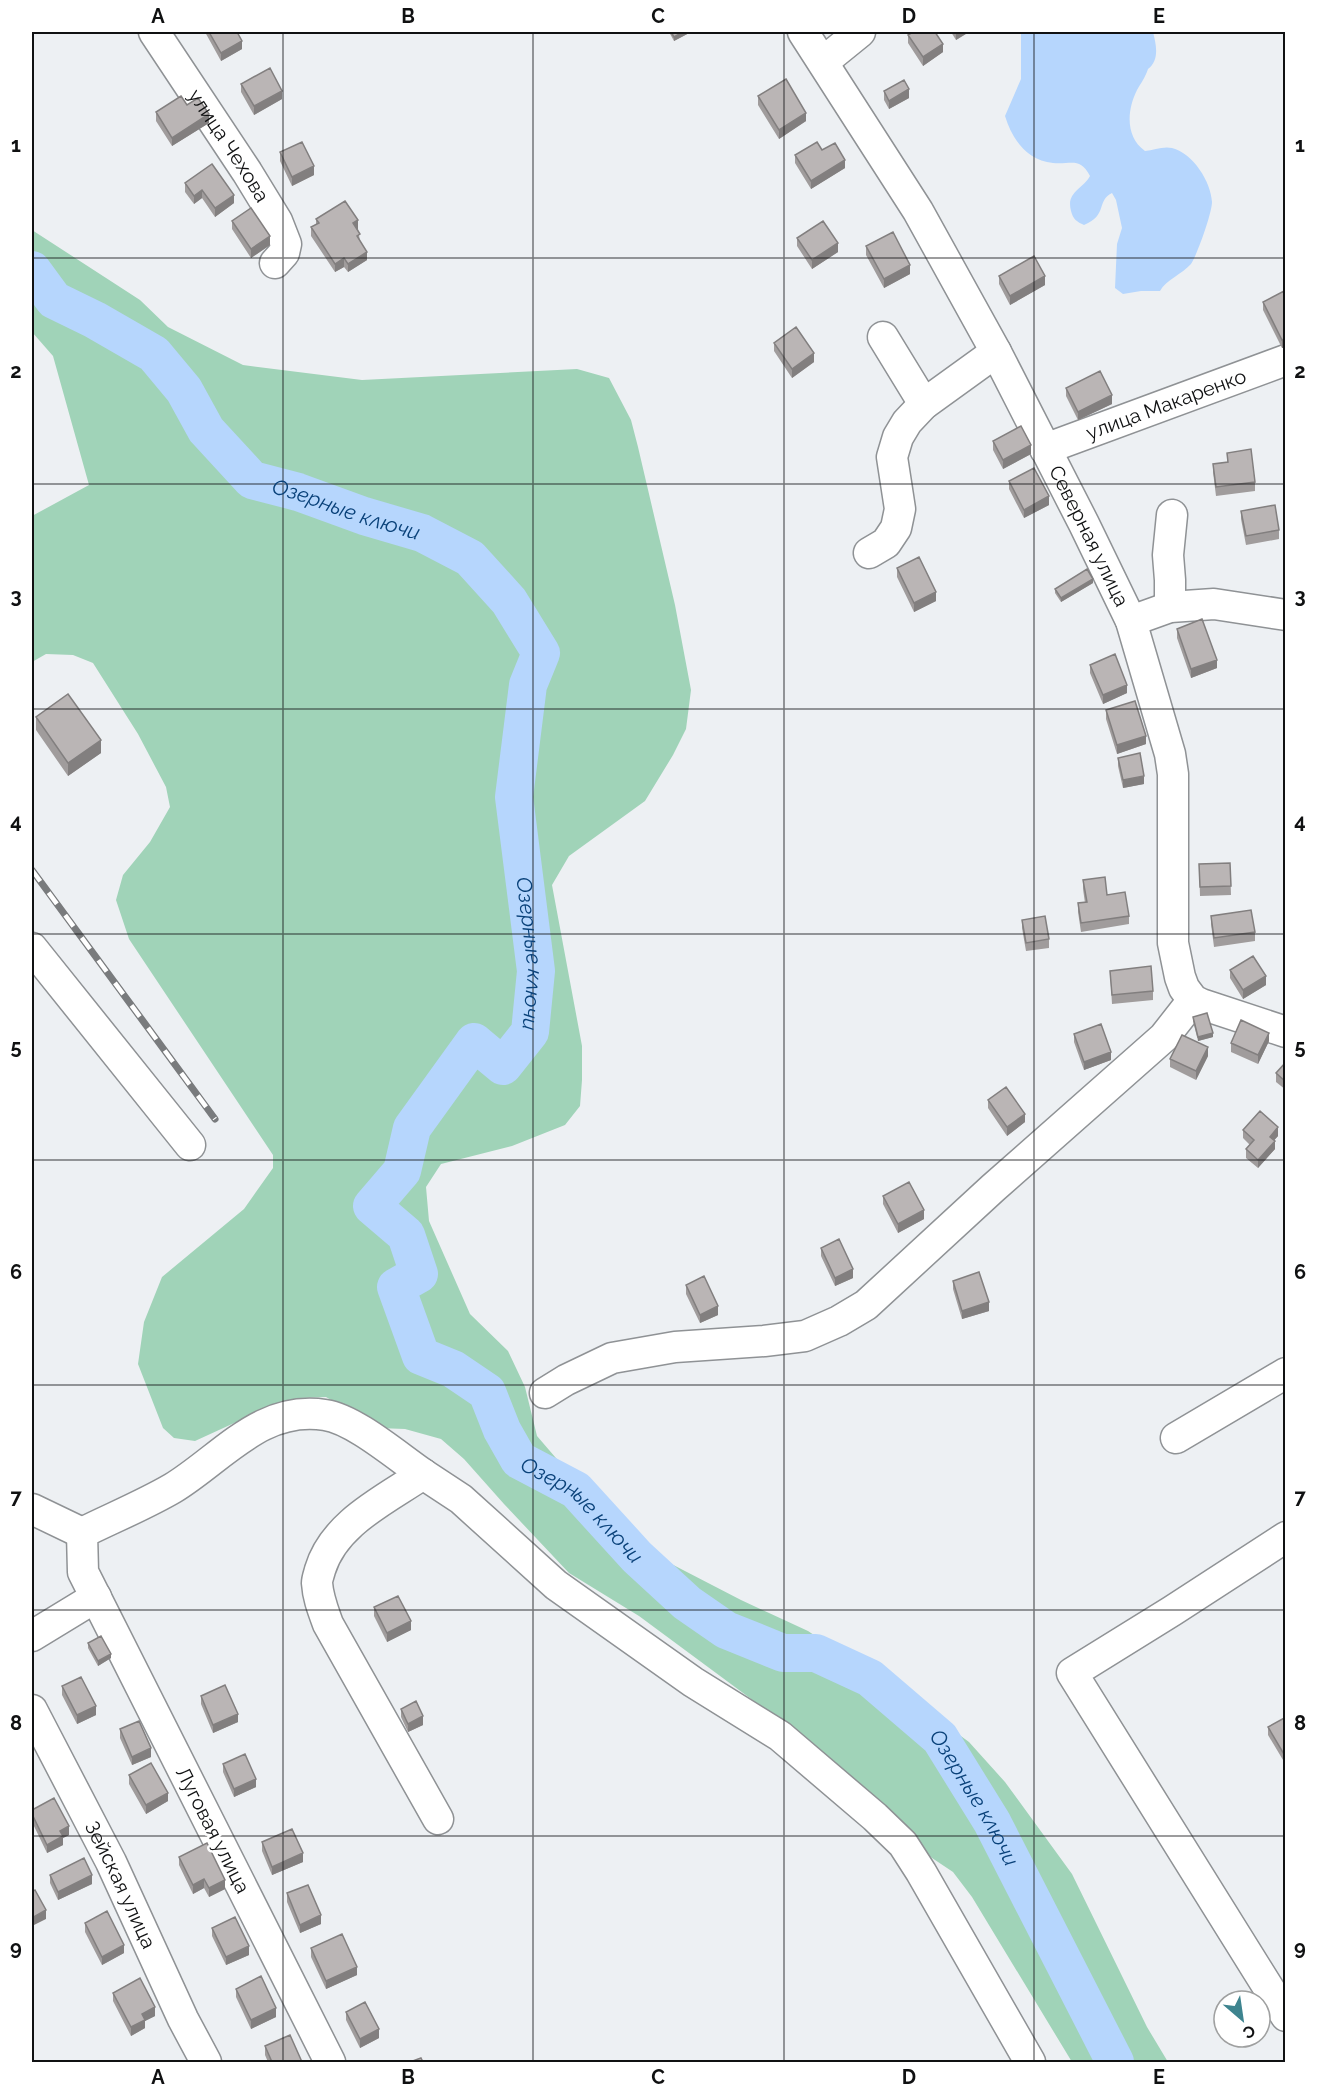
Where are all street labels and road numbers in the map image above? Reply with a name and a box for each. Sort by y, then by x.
street label: улица Чехова [183,85,274,206]
street label: улица Макаренко [1083,364,1249,445]
street label: Северная улица [1044,461,1134,610]
street label: Луговая улица [171,1763,255,1897]
street label: Зейская улица [80,1817,161,1952]

